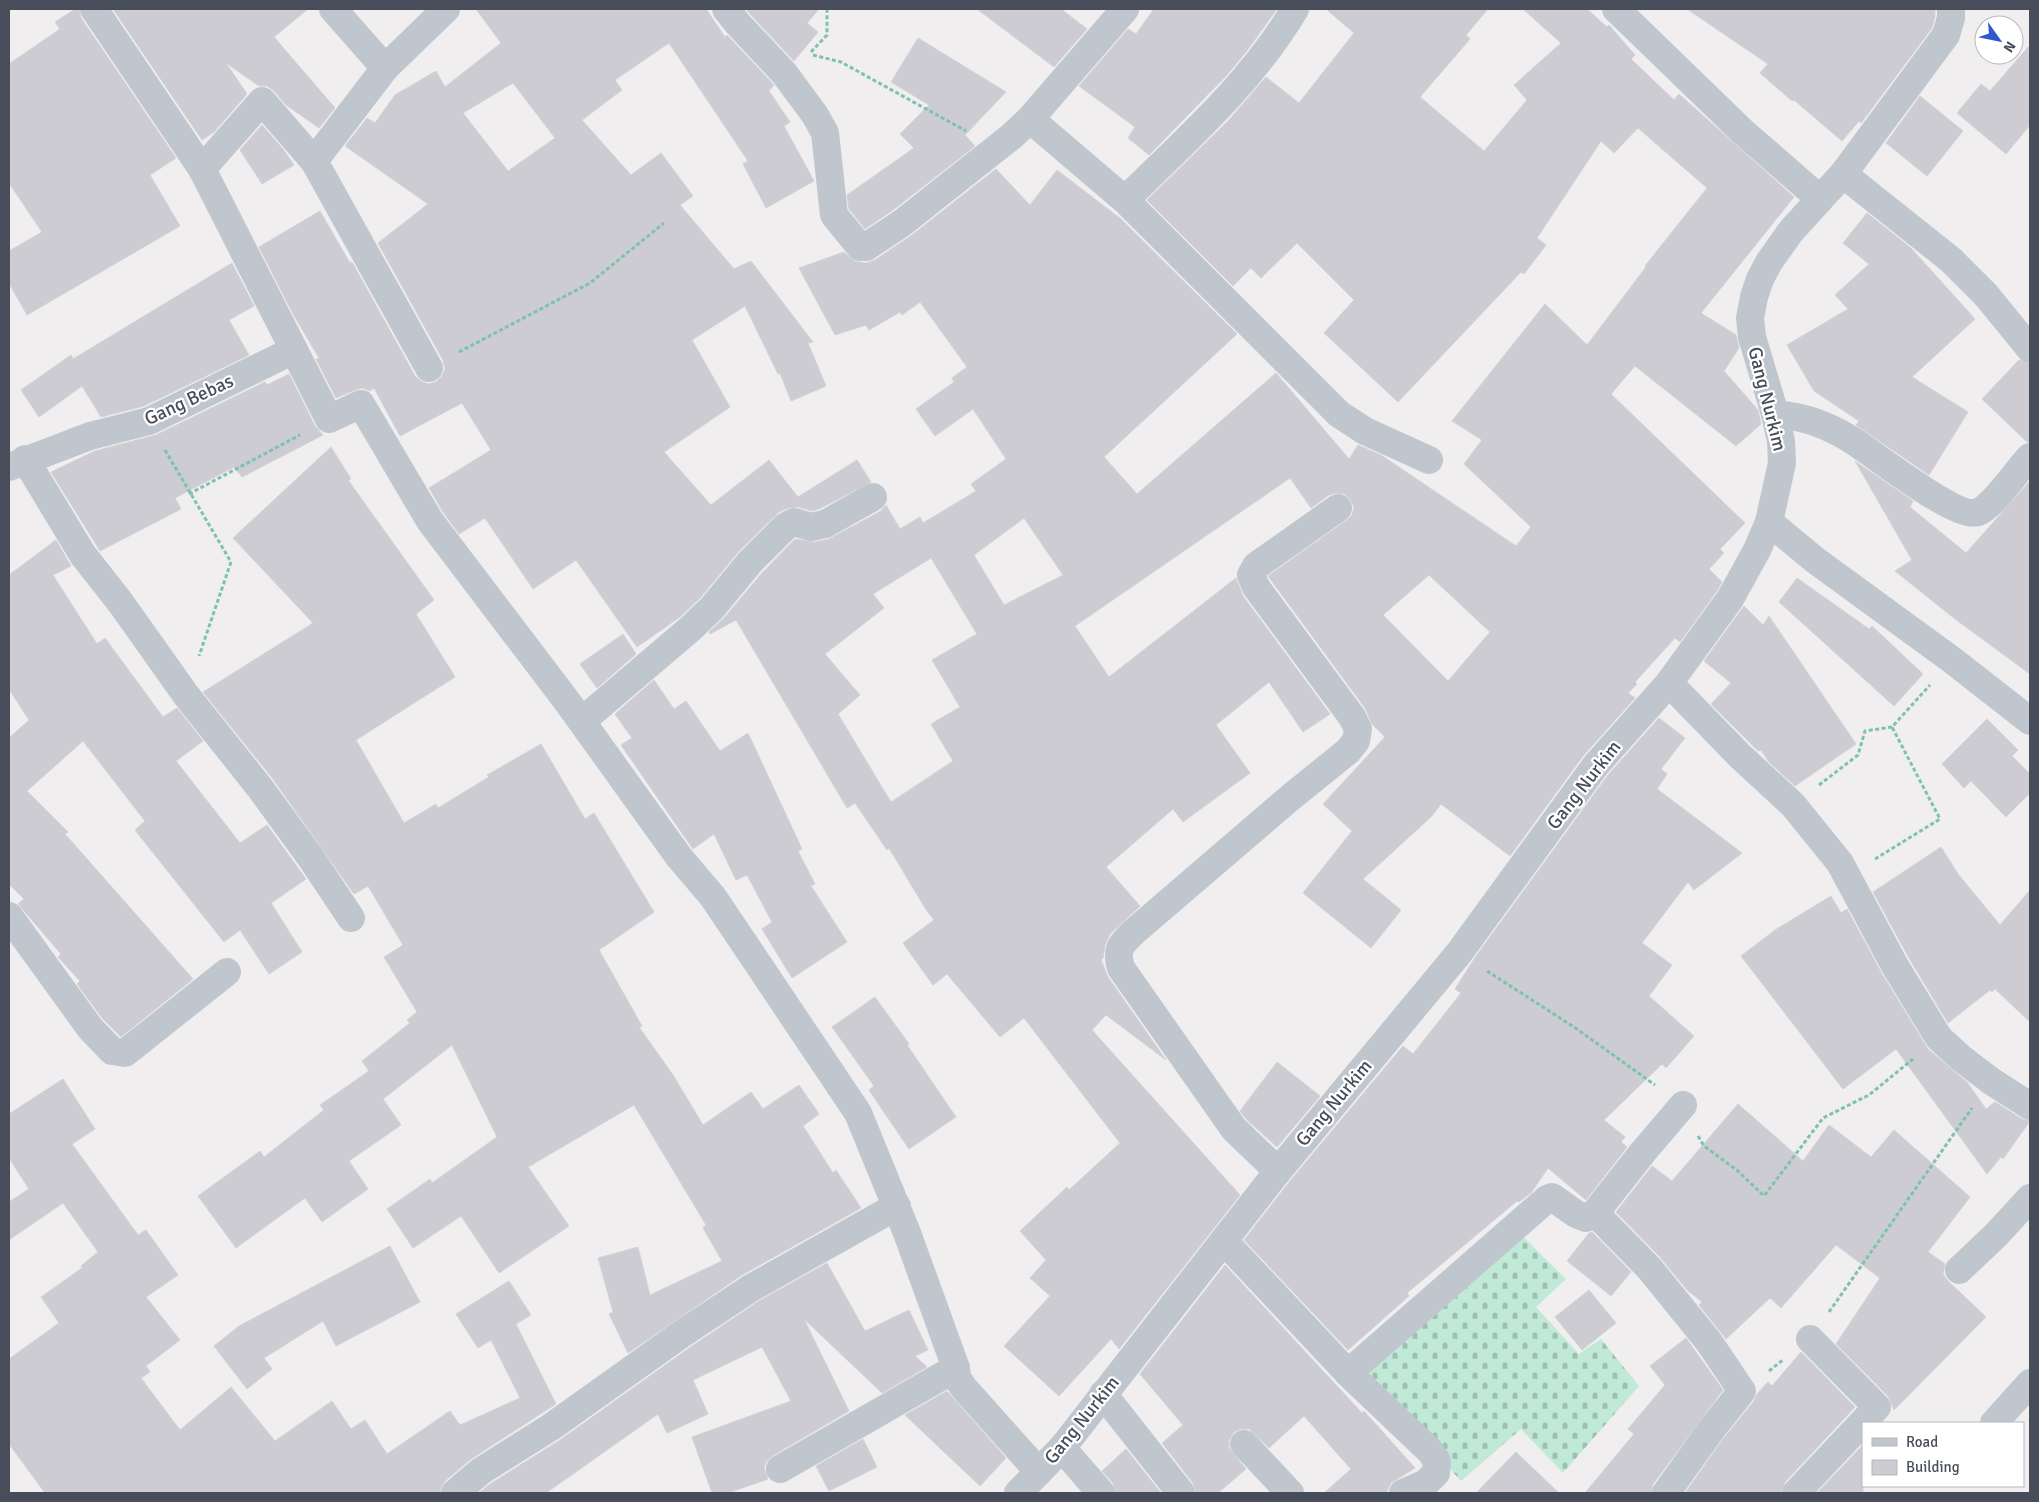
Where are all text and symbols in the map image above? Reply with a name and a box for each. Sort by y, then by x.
north arrow [1974,15,2024,65]
text: N [2000,38,2019,56]
street label: Gang Nurkim [1742,344,1792,454]
street label: Gang Bebas [141,369,237,431]
street label: Gang Nurkim [1542,736,1626,834]
street label: Gang Nurkim [1291,1055,1377,1151]
street label: Gang Nurkim [1039,1371,1125,1469]
legend [1862,1422,2024,1487]
text: Road [1906,1433,1938,1451]
text: Building [1906,1458,1960,1476]

